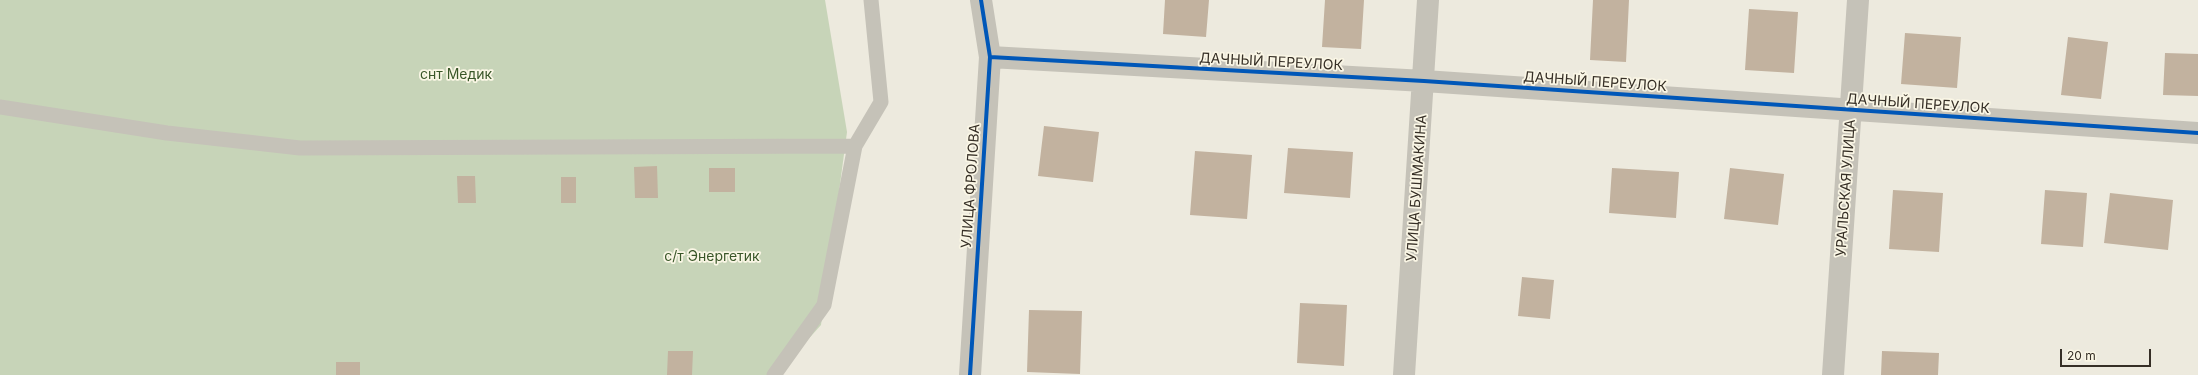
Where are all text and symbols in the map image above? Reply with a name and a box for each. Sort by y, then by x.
street label: ДАЧНЫЙ ПЕРЕУЛОК [1199,50,1343,74]
park label: снт Медик [420,67,492,83]
street label: ДАЧНЫЙ ПЕРЕУЛОК [1523,69,1667,95]
street label: ДАЧНЫЙ ПЕРЕУЛОК [1846,91,1990,117]
street label: УЛИЦА БУШМАКИНА [1403,114,1431,262]
street label: УРАЛЬСКАЯ УЛИЦА [1833,119,1859,257]
street label: УЛИЦА ФРОЛОВА [958,123,984,249]
park label: с/т Энергетик [664,249,760,265]
scale bar [2062,341,2153,367]
text: 20 m [2067,348,2096,363]

